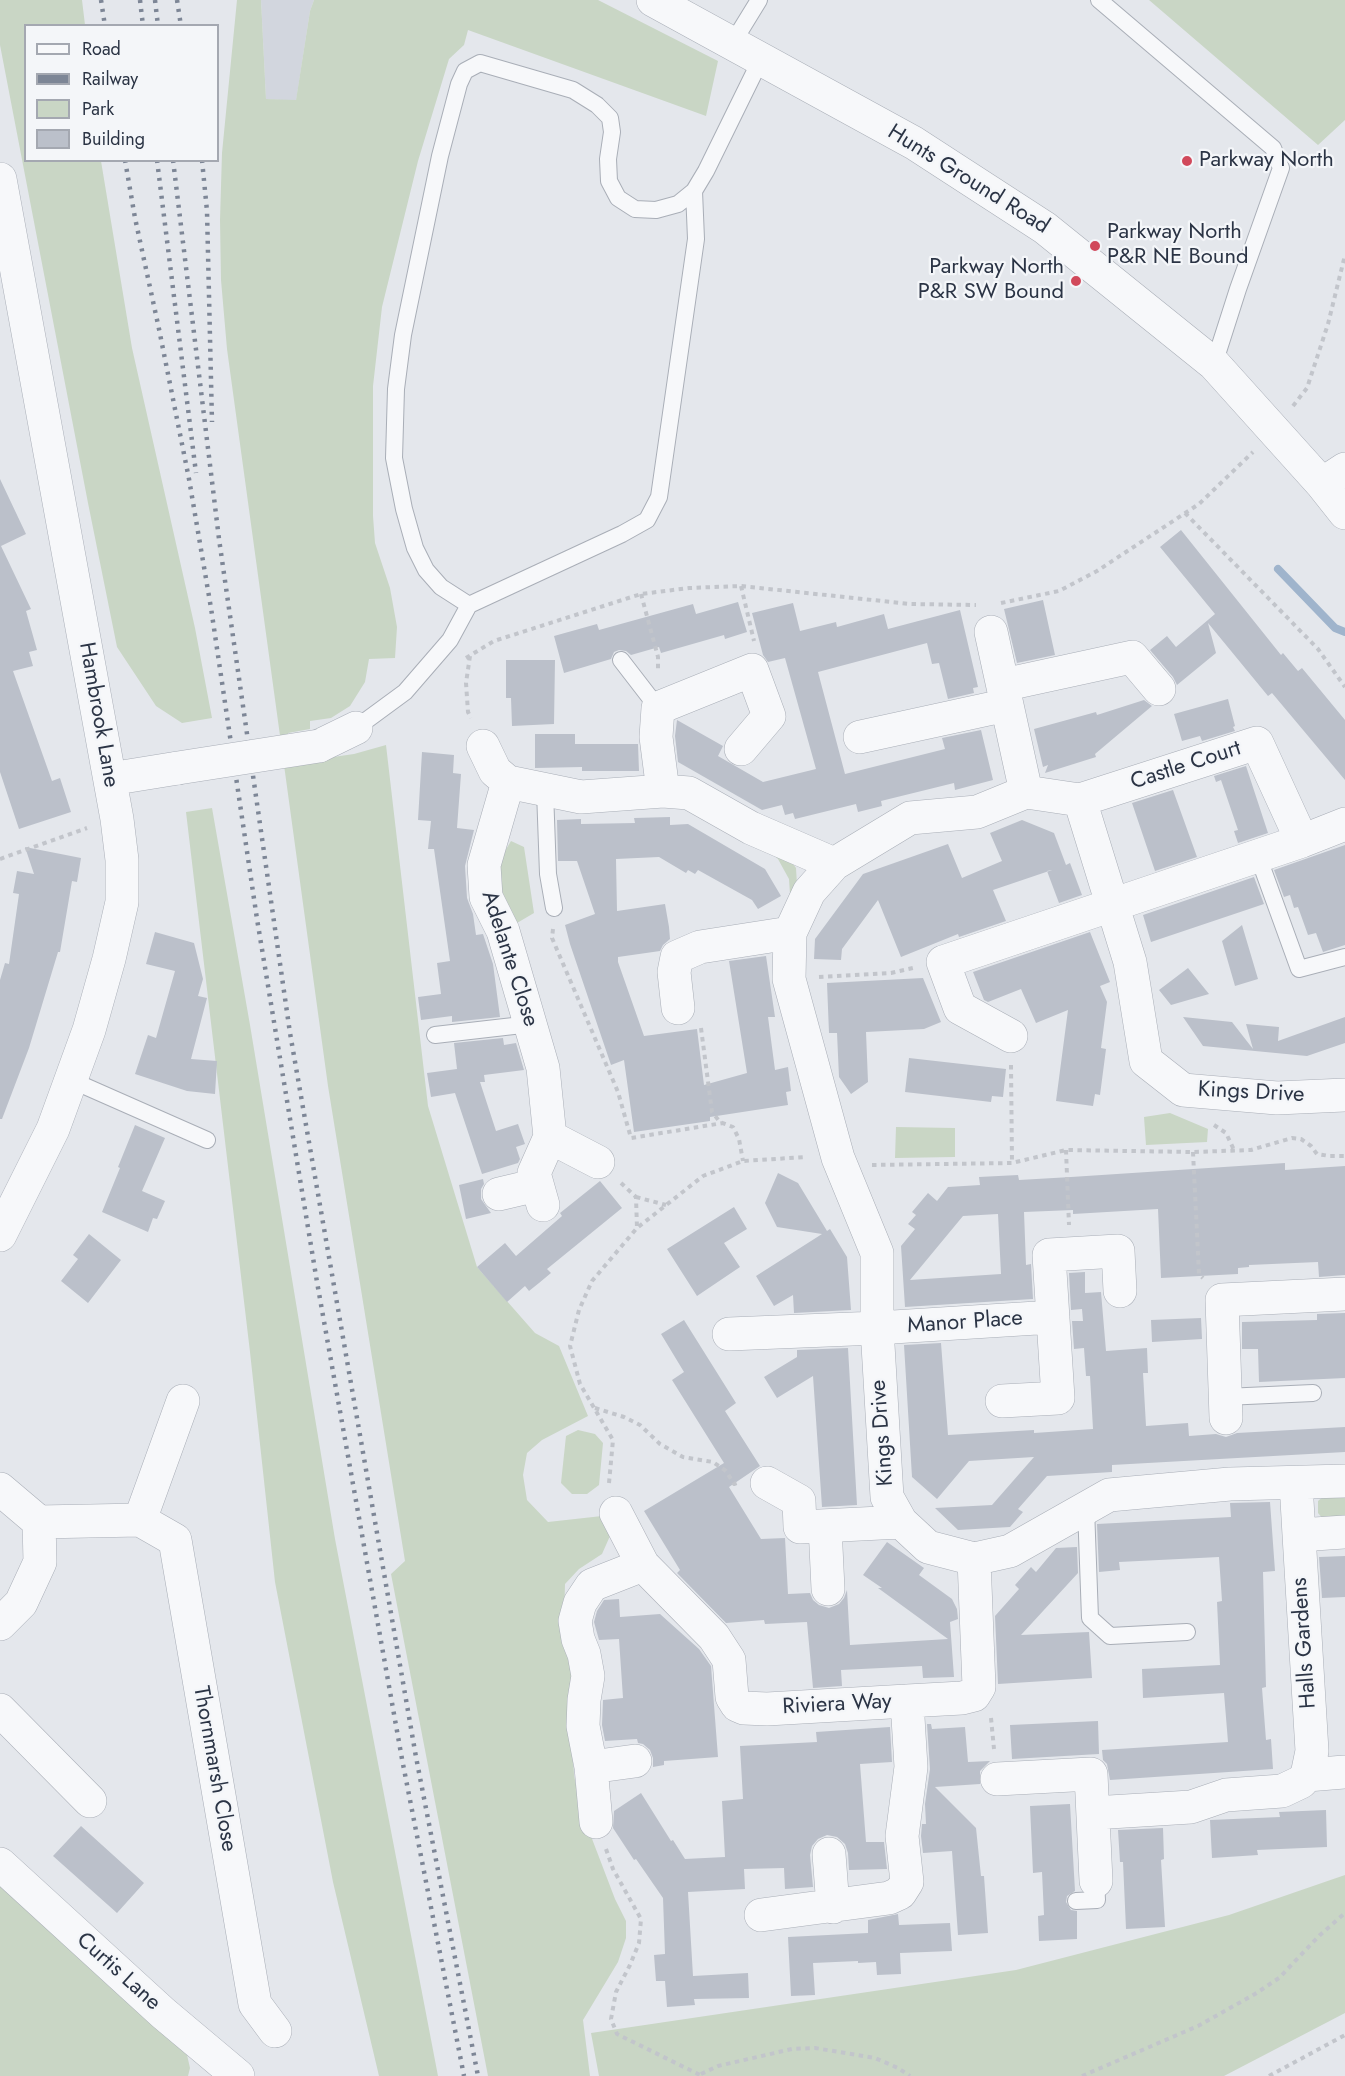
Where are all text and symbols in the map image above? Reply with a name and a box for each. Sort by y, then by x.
legend [24,24,219,162]
text: Road [82,36,121,62]
text: Railway [82,66,138,92]
text: Park [82,96,114,122]
street label: Hunts Ground Road [882,120,1054,240]
text: Building [82,126,145,152]
place label: Parkway North [1199,148,1334,174]
marker: Parkway North [1180,154,1194,168]
place label: Parkway North P&R NE Bound [1107,220,1249,272]
marker: Parkway North P&R NE Bound [1088,239,1102,253]
place label: Parkway North P&R SW Bound [918,255,1064,306]
marker: Parkway North P&R SW Bound [1069,274,1083,288]
street label: Hambrook Lane [72,640,124,790]
street label: Castle Court [1128,736,1244,796]
street label: Adelante Close [475,888,543,1030]
street label: Kings Drive [1197,1077,1305,1109]
street label: Manor Place [906,1306,1024,1340]
street label: Kings Drive [866,1379,900,1487]
street label: Halls Gardens [1287,1577,1323,1709]
street label: Thornmarsh Close [186,1684,242,1854]
street label: Riviera Way [782,1689,892,1721]
street label: Curtis Lane [71,1927,165,2017]

